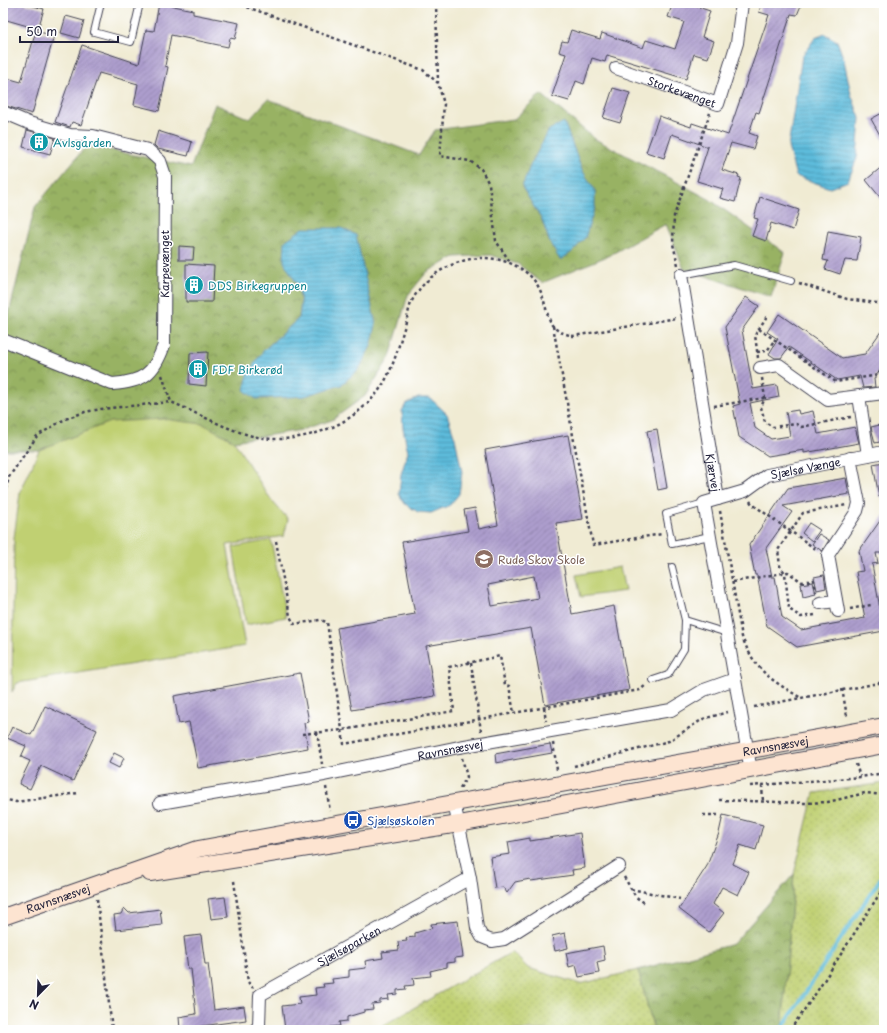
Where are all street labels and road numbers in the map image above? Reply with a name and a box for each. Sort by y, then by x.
street label: Storkevænget [645,71,719,111]
street label: Karpevænget [156,230,173,298]
street label: Kjærvej [702,452,725,493]
street label: Sjælsø Vænge [769,452,842,483]
street label: Ravnsnæsvej [741,731,810,760]
street label: Ravnsnæsvej [416,734,484,764]
street label: Ravnsnæsvej [23,879,92,917]
street label: Sjælsøparken [313,921,384,970]

